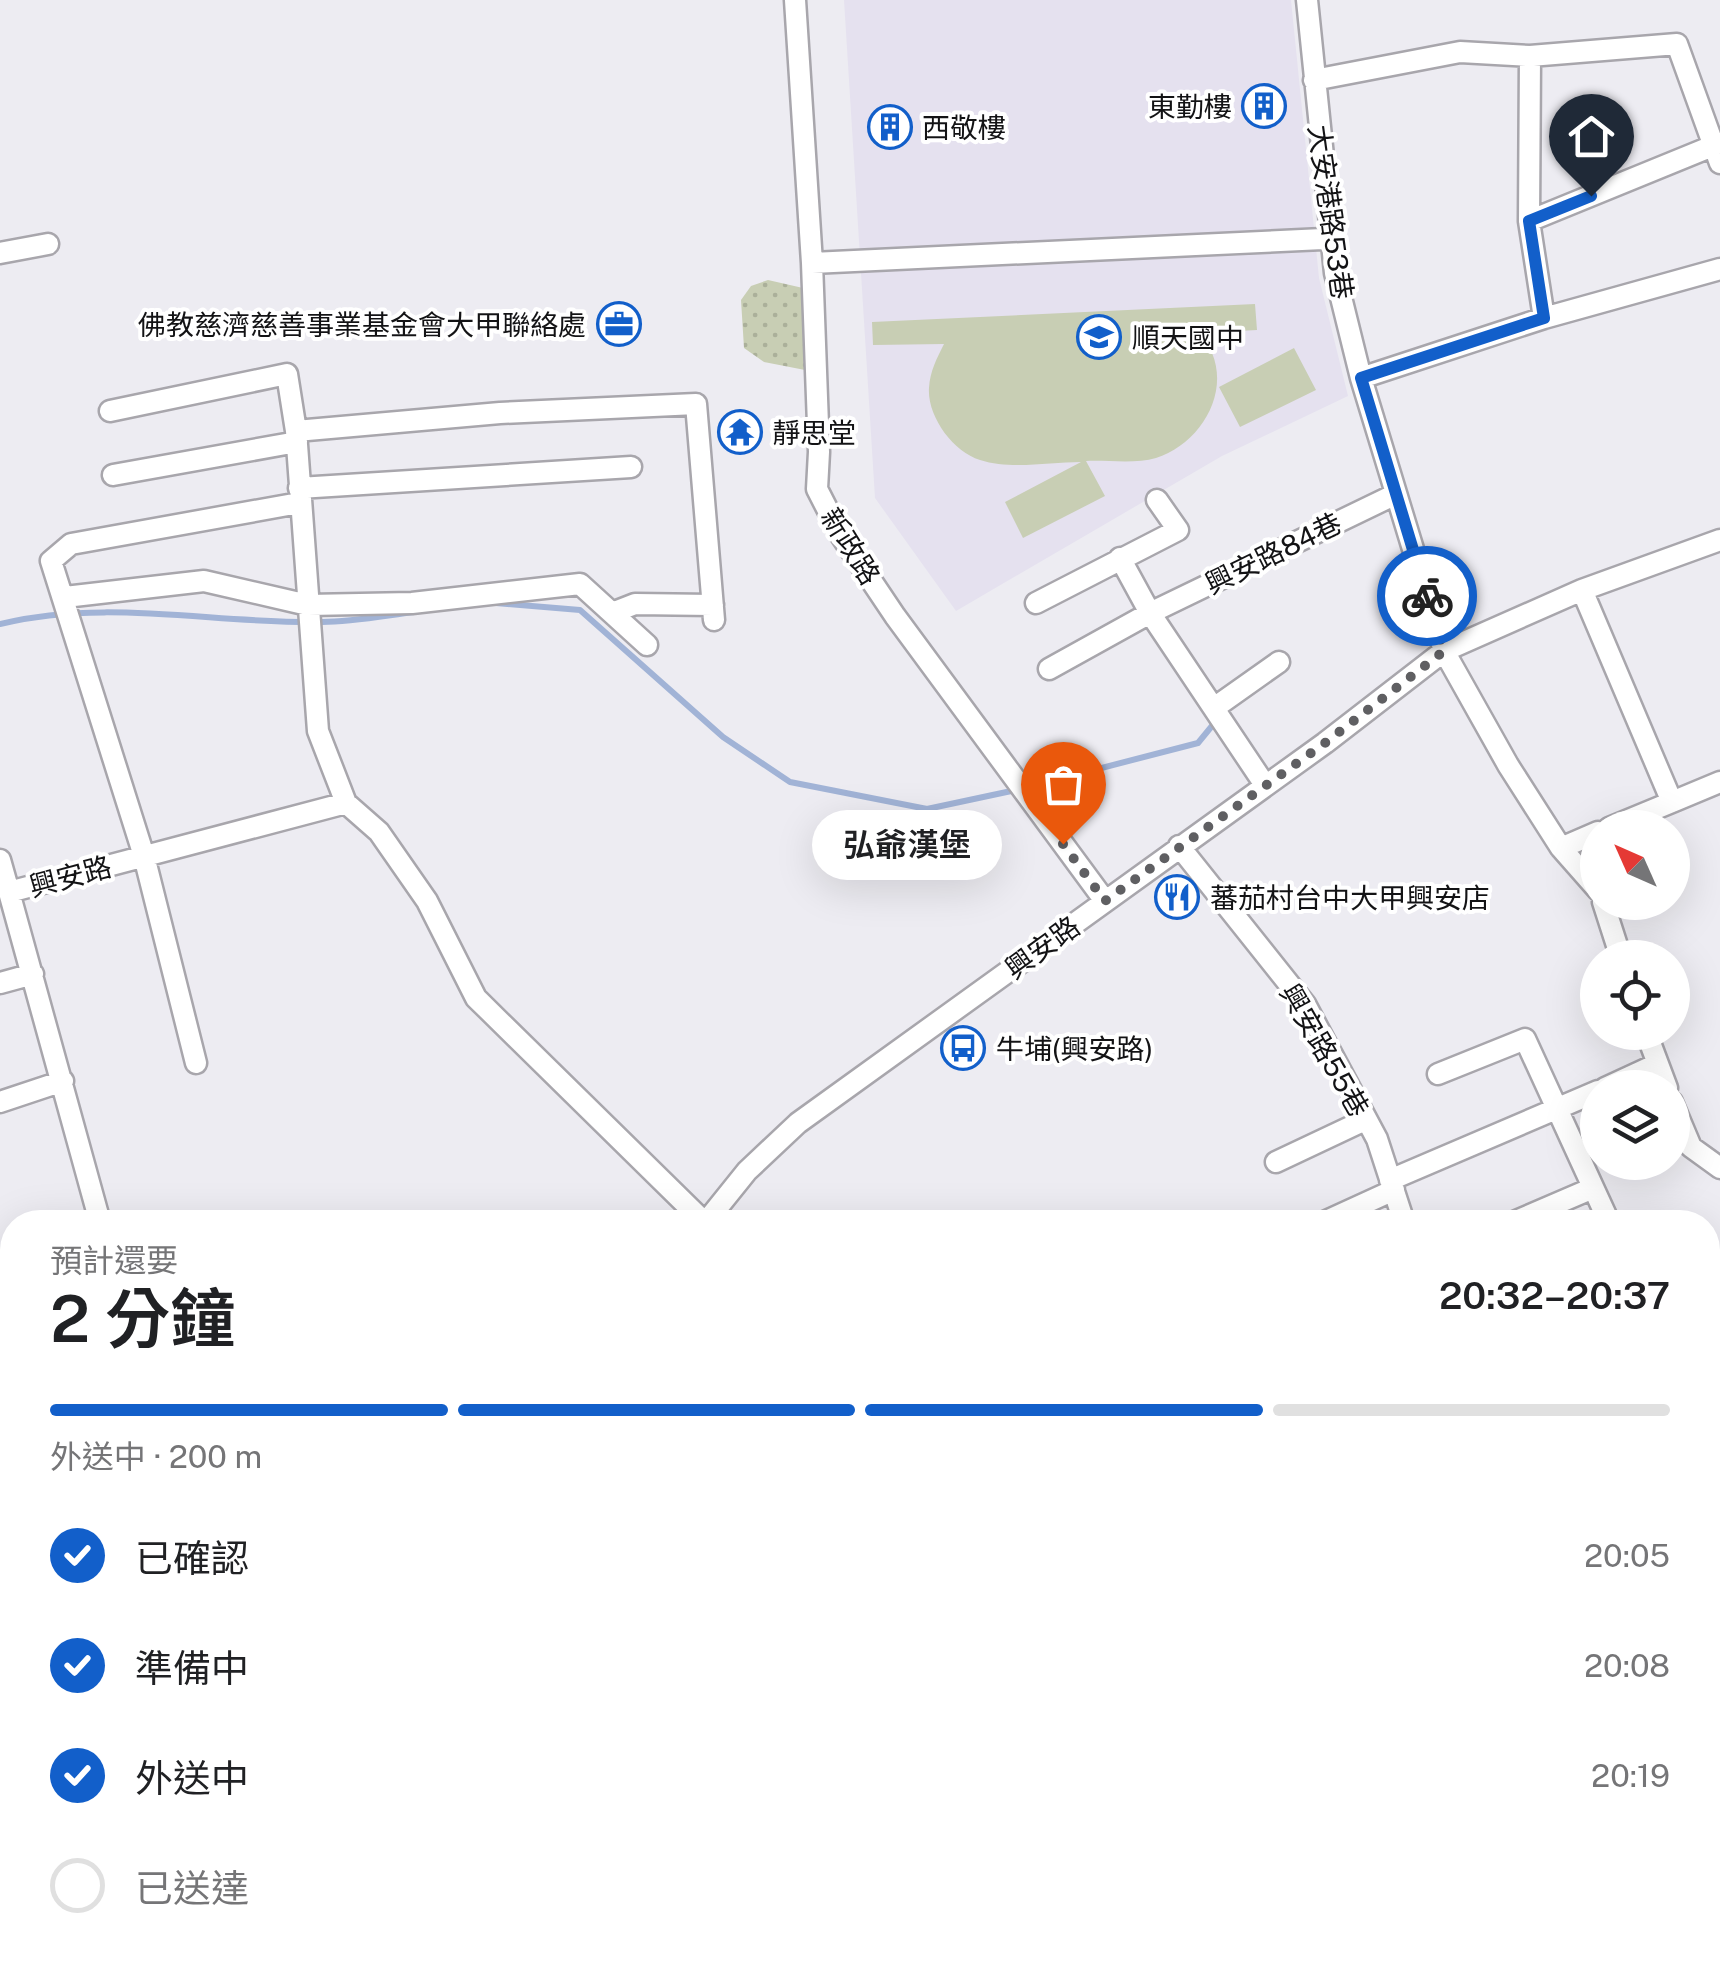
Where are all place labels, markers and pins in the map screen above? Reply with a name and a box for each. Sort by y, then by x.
building icon: 東勤樓 [1241,83,1287,129]
place label: 東勤樓 [1148,90,1232,123]
pin [1549,94,1634,197]
building icon: 西敬樓 [867,104,913,150]
place label: 西敬樓 [922,111,1006,144]
office icon: 佛教慈濟慈善事業基金會大甲聯絡處 [596,301,642,347]
place label: 佛教慈濟慈善事業基金會大甲聯絡處 [138,308,586,341]
school or university icon: 順天國中 [1076,314,1122,360]
place label: 順天國中 [1132,321,1244,354]
temple icon: 靜思堂 [717,409,763,455]
place label: 靜思堂 [772,416,856,449]
pin [1021,742,1106,845]
callout: 弘爺漢堡 [813,809,1003,879]
restaurant icon: 蕃茄村台中大甲興安店 [1154,874,1200,920]
place label: 蕃茄村台中大甲興安店 [1210,881,1490,914]
bus stop icon: 牛埔(興安路) [940,1025,986,1071]
place label: 牛埔(興安路) [996,1032,1153,1065]

